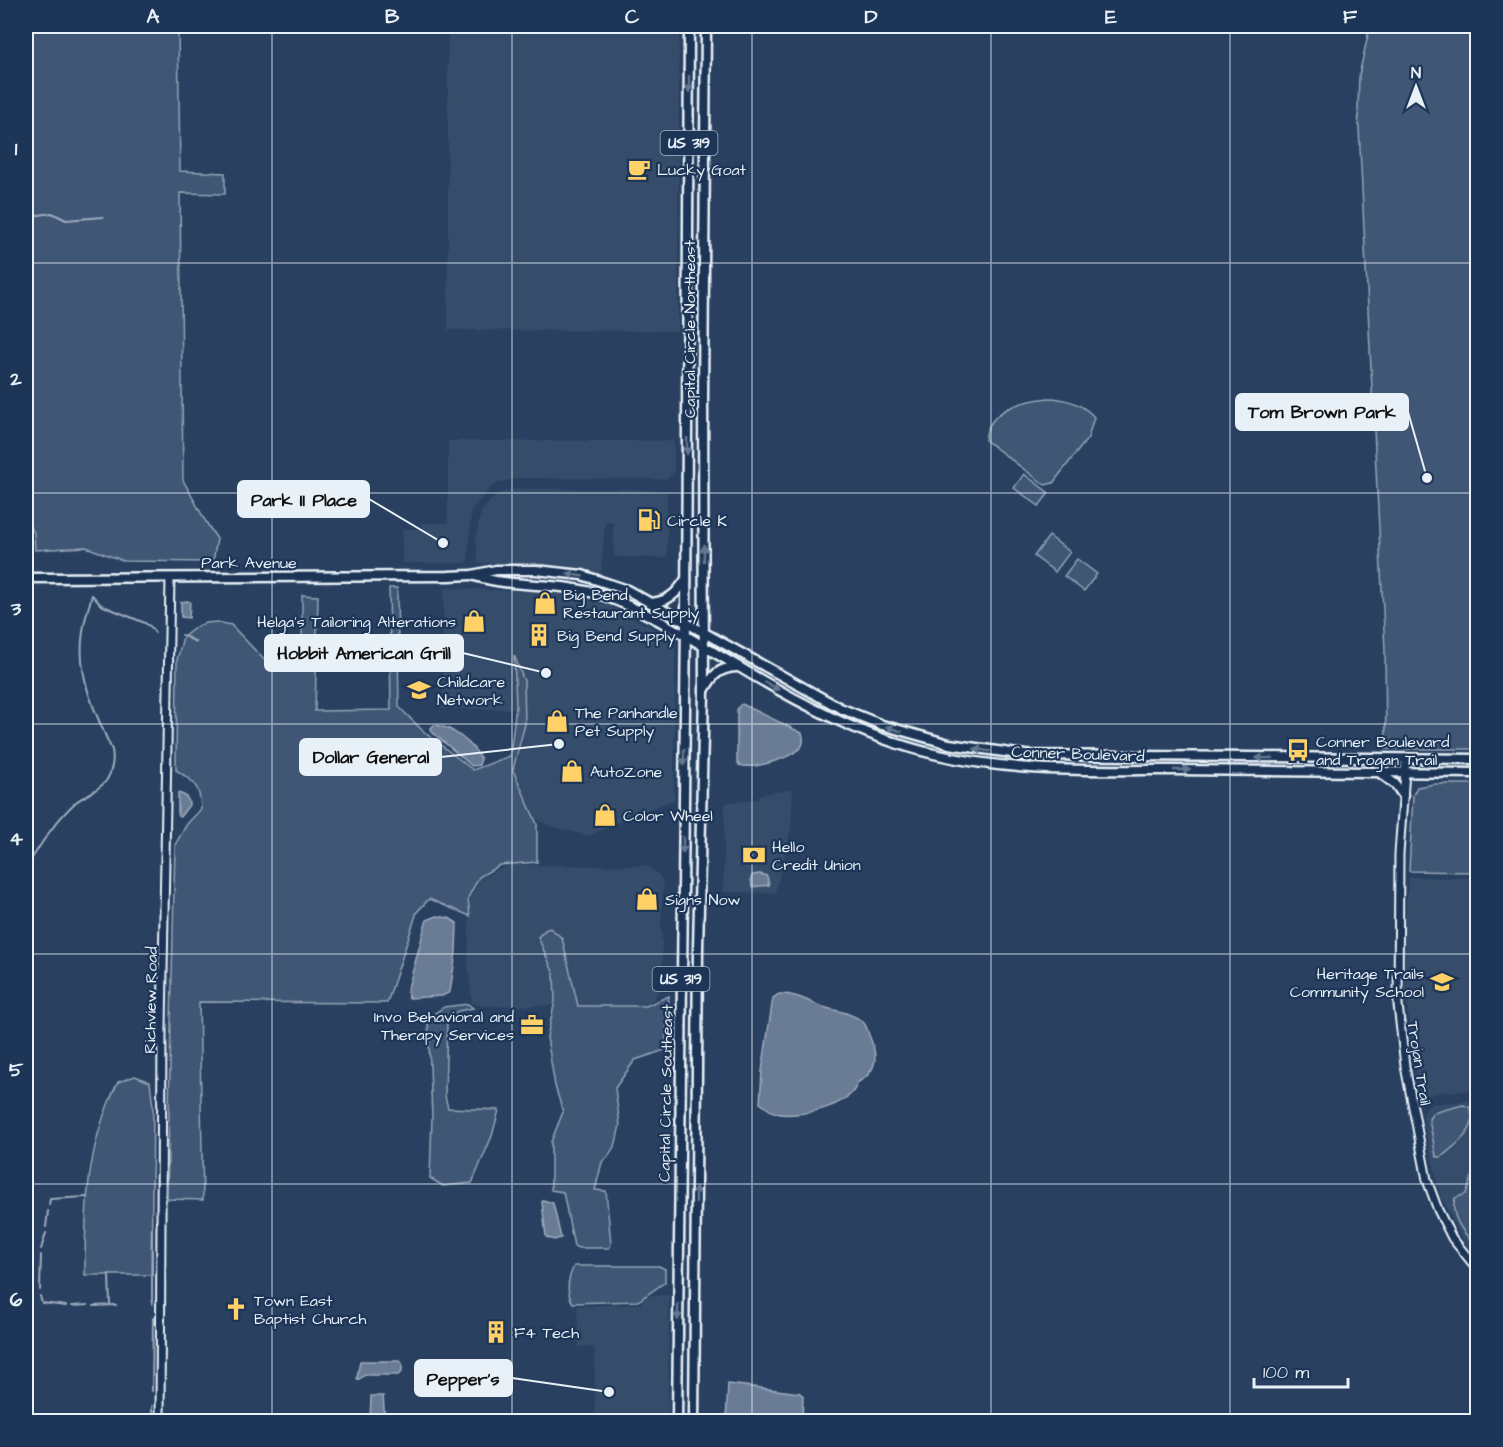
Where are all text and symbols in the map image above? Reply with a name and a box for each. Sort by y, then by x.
text: A [147,3,160,31]
text: B [385,3,400,31]
text: C [625,3,640,31]
text: D [865,3,878,31]
text: E [1105,3,1117,31]
text: F [1343,3,1358,31]
north arrow [1386,57,1446,117]
text: N [1411,62,1421,84]
one-way arrow [684,74,694,93]
road number: US 319 [660,131,718,155]
text: 1 [15,135,18,163]
cafe icon: Lucky Goat [626,156,652,182]
place label: Lucky Goat [657,159,747,182]
street label: Capital Circle Northeast [679,239,701,418]
text: 2 [9,365,22,393]
callout: Tom Brown Park [1236,394,1408,430]
text: Tom Brown Park [1247,400,1397,425]
one-way arrow [682,437,692,456]
callout: Park II Place [238,481,369,517]
text: Park II Place [251,488,357,513]
fuel station icon: Circle K [636,507,662,533]
place label: Circle K [667,510,727,532]
one-way arrow [699,544,709,563]
street label: Park Avenue [201,552,297,574]
one-way arrow [565,570,584,579]
place label: Big Bend Restaurant Supply [563,584,699,625]
shop icon: Big Bend Restaurant Supply [532,590,558,616]
text: 3 [10,595,22,623]
shop icon: Helga's Tailoring Alterations [461,608,487,634]
place label: Helga's Tailoring Alterations [257,611,456,634]
building icon: Big Bend Supply [526,622,552,648]
place label: Big Bend Supply [557,625,676,648]
callout: Hobbit American Grill [265,635,463,671]
text: Hobbit American Grill [277,641,451,666]
place label: Childcare Network [437,671,505,711]
school or university icon: Childcare Network [406,677,432,703]
one-way arrow [764,681,781,691]
place label: The Panhandle Pet Supply [575,702,678,743]
shop icon: The Panhandle Pet Supply [544,708,570,734]
one-way arrow [885,724,903,733]
place label: Conner Boulevard and Trogan Trail [1316,731,1449,772]
bus stop icon: Conner Boulevard and Trogan Trail [1285,737,1311,763]
callout: Dollar General [300,739,441,775]
street label: Conner Boulevard [1011,741,1145,767]
text: Dollar General [313,745,429,770]
one-way arrow [972,746,991,755]
one-way arrow [679,748,689,767]
one-way arrow [1254,753,1273,763]
shop icon: AutoZone [559,758,585,784]
place label: AutoZone [590,761,662,783]
one-way arrow [1172,765,1191,775]
shop icon: Color Wheel [592,802,618,828]
place label: Color Wheel [623,805,713,827]
text: 4 [9,825,23,853]
one-way arrow [678,836,688,855]
place label: Hello Credit Union [772,836,861,876]
bank icon: Hello Credit Union [741,842,767,868]
shop icon: Signs Now [634,886,660,912]
place label: Signs Now [665,889,740,912]
street label: Richview Road [139,946,163,1054]
place label: Heritage Trails Community School [1290,963,1424,1004]
road number: US 319 [652,967,710,991]
school or university icon: Heritage Trails Community School [1429,969,1455,995]
street label: Capital Circle Southeast [653,1003,679,1182]
place label: Invo Behavioral and Therapy Services [374,1006,514,1047]
office icon: Invo Behavioral and Therapy Services [519,1012,545,1038]
street label: Trojan Trail [1401,1019,1437,1107]
text: 5 [9,1056,24,1084]
one-way arrow [691,1185,701,1204]
text: 6 [10,1286,23,1314]
place label: Town East Baptist Church [254,1290,367,1330]
church icon: Town East Baptist Church [223,1296,249,1322]
one-way arrow [673,1302,683,1321]
building icon: F4 Tech [483,1319,509,1345]
place label: F4 Tech [514,1322,579,1344]
scale bar [1254,1351,1348,1389]
callout: Pepper's [415,1360,512,1396]
text: 100 m [1263,1360,1309,1385]
text: Pepper's [427,1367,499,1392]

